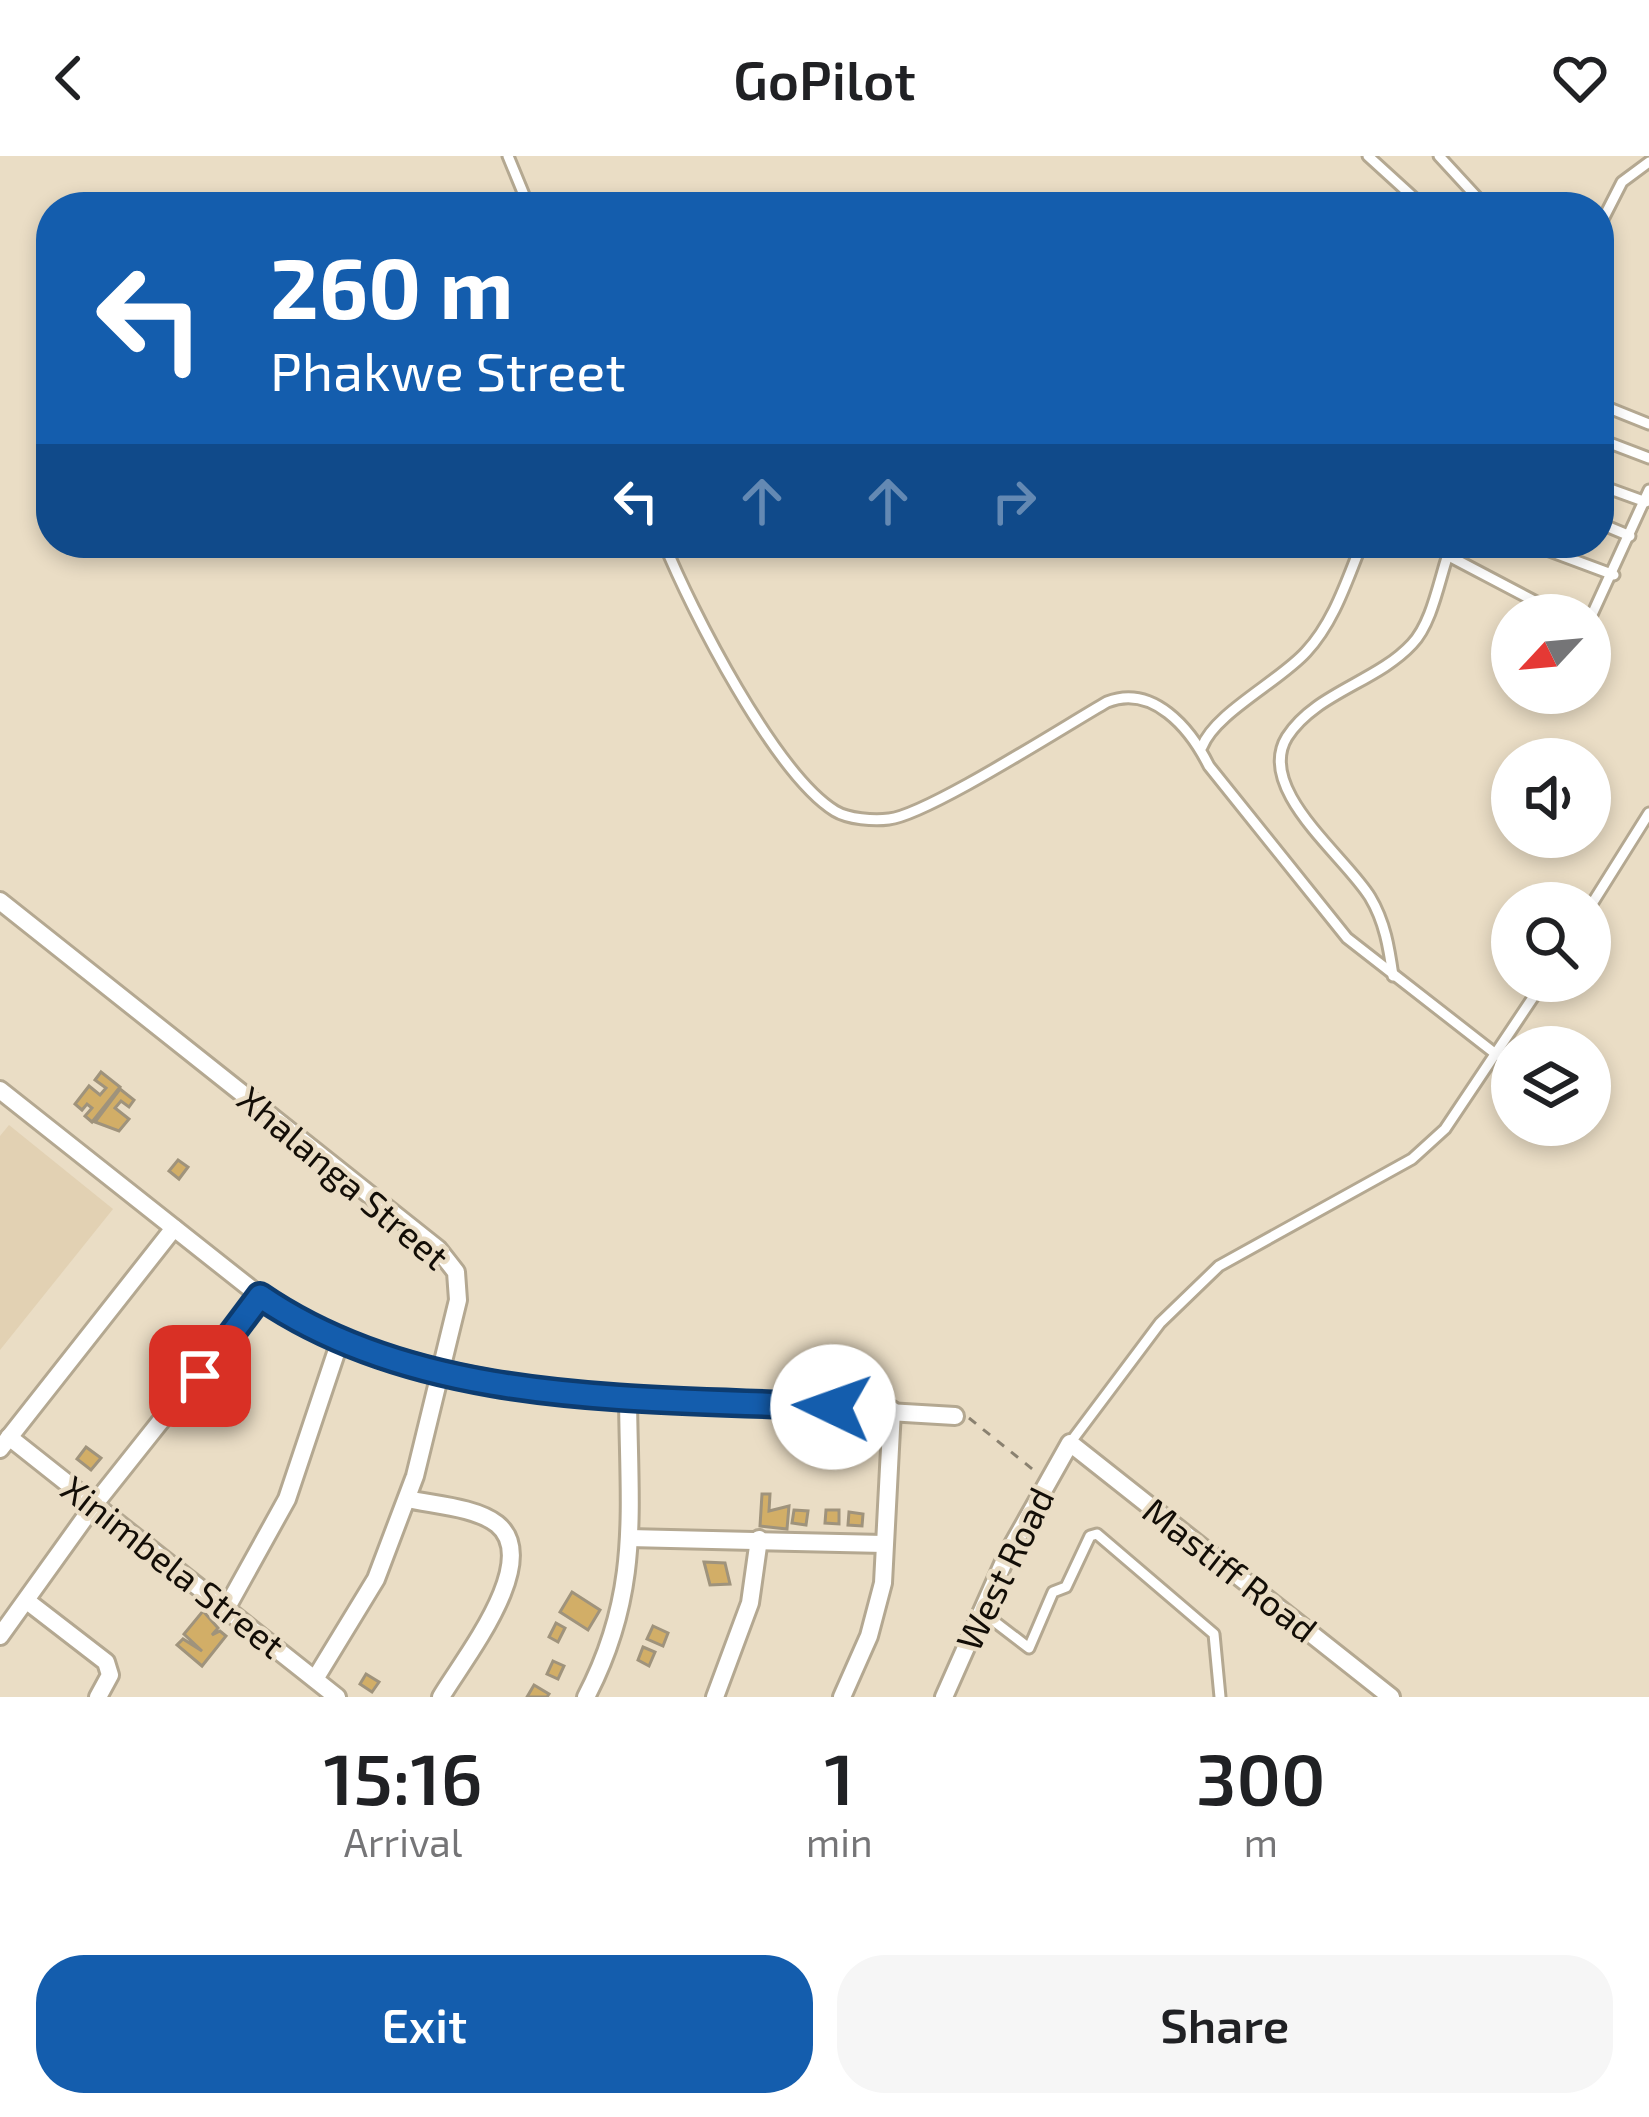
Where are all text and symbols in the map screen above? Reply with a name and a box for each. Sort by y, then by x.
icon: back [36,45,102,111]
icon: heart [1547,45,1613,111]
text: GoPilot [733,46,916,111]
text: 260 m [270,235,514,336]
icon: left [72,240,228,396]
text: Phakwe Street [270,337,626,402]
icon: left [603,468,669,534]
icon: ahead [729,468,795,534]
icon: ahead [855,468,921,534]
icon: right [981,468,1047,534]
north arrow [1491,594,1611,714]
map controls [1491,594,1611,1146]
button: sound [1491,738,1611,858]
button: search [1491,882,1611,1002]
button: layers [1491,1026,1611,1146]
street label: Xhalanga Street [230,1076,458,1277]
pin [149,1325,251,1427]
icon: arrive [167,1343,233,1409]
position arrow [770,1344,896,1470]
street label: Xinimbela Street [54,1466,294,1666]
street label: West Road [946,1480,1062,1657]
street label: Mastiff Road [1135,1488,1326,1650]
text: 15:16 [323,1733,483,1819]
text: 1 [824,1733,854,1819]
text: 300 [1196,1733,1326,1819]
text: Arrival [344,1818,462,1865]
text: min [806,1818,873,1865]
text: m [1244,1818,1278,1865]
button: Exit [36,1955,813,2093]
button: Share [837,1955,1613,2093]

